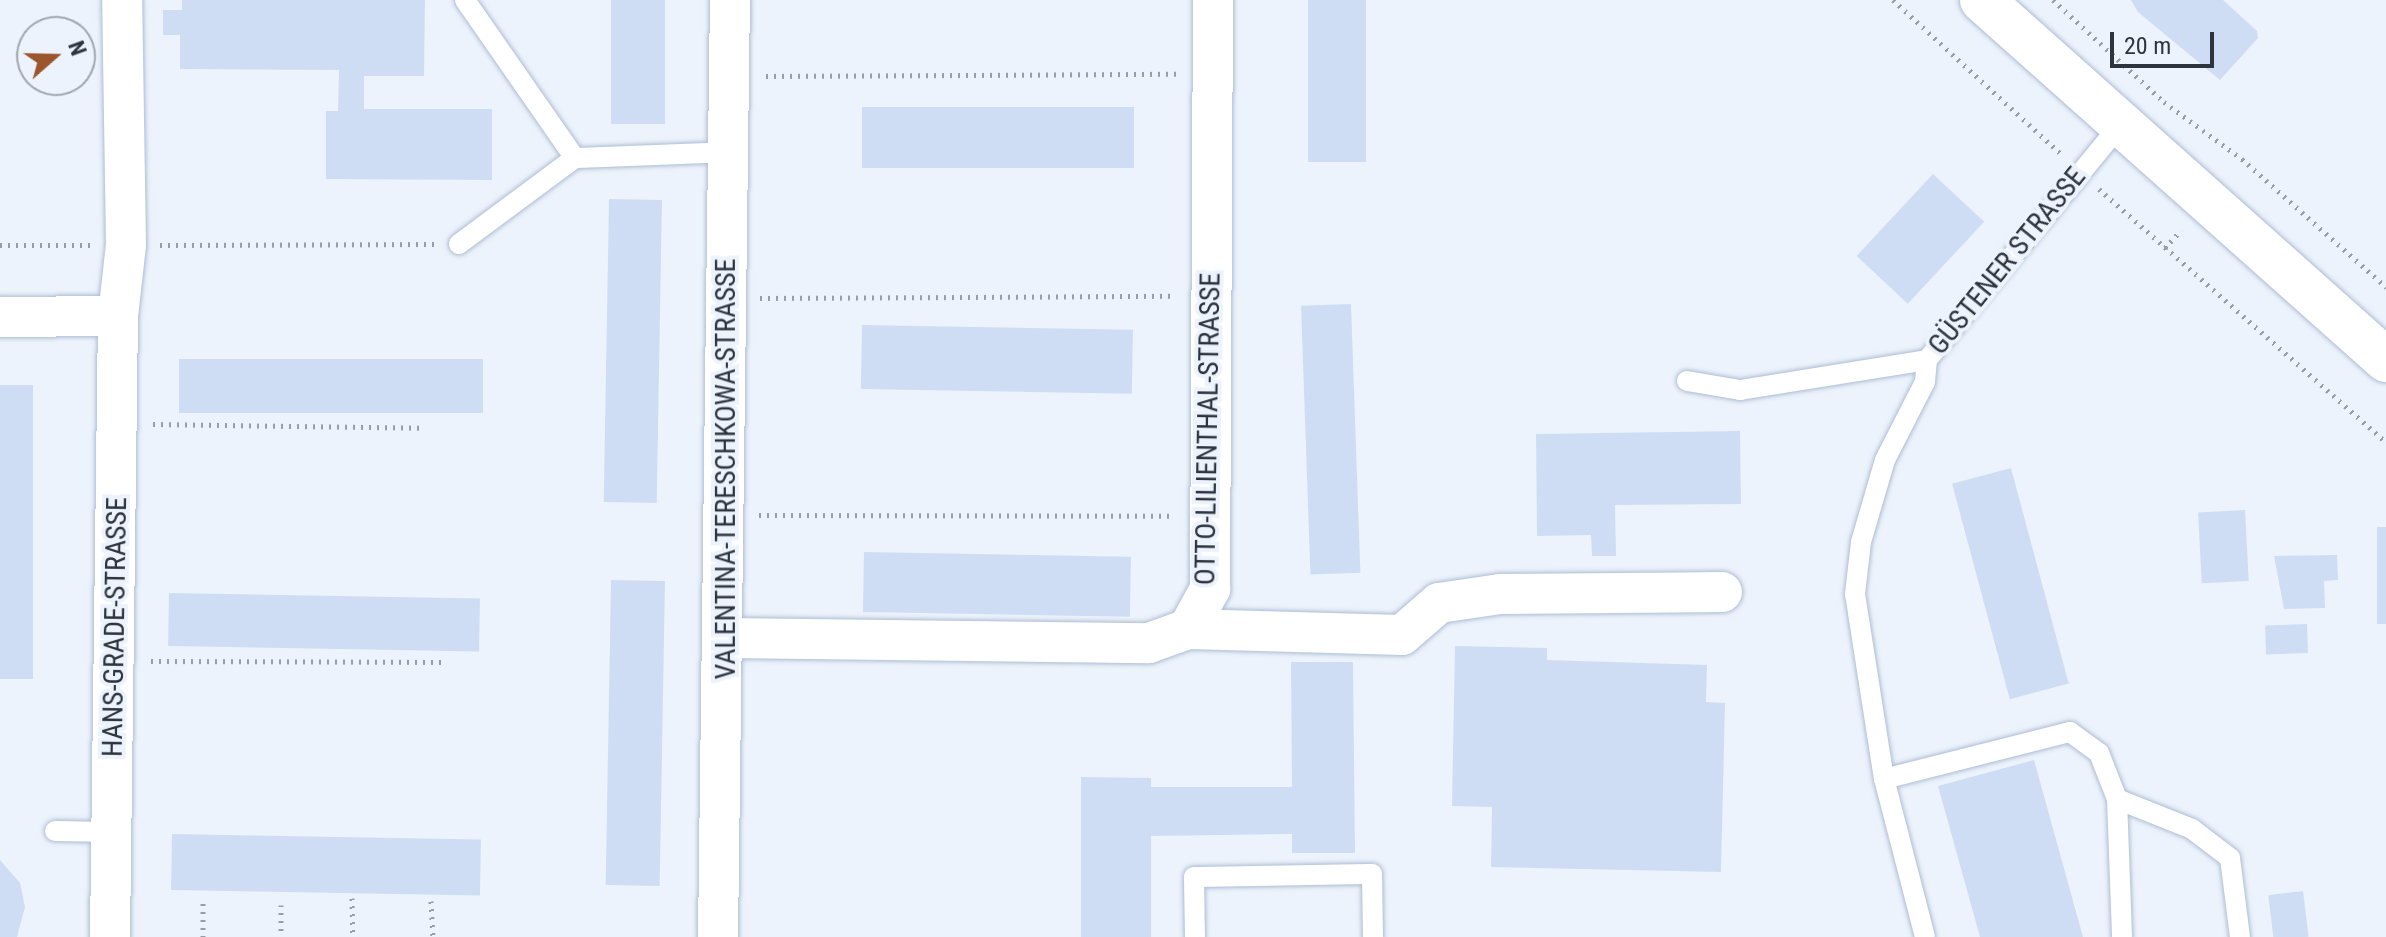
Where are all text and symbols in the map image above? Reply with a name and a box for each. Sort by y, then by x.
north arrow [16,16,96,96]
scale bar [2114,16,2218,66]
text: 20 m [2124,32,2171,60]
text: N [63,38,91,59]
street label: GÜSTENER STRASSE [1921,161,2093,361]
street label: VALENTINA-TERESCHKOWA-STRASSE [709,259,743,679]
street label: OTTO-LILIENTHAL-STRASSE [1188,273,1228,585]
street label: HANS-GRADE-STRASSE [96,497,134,757]

